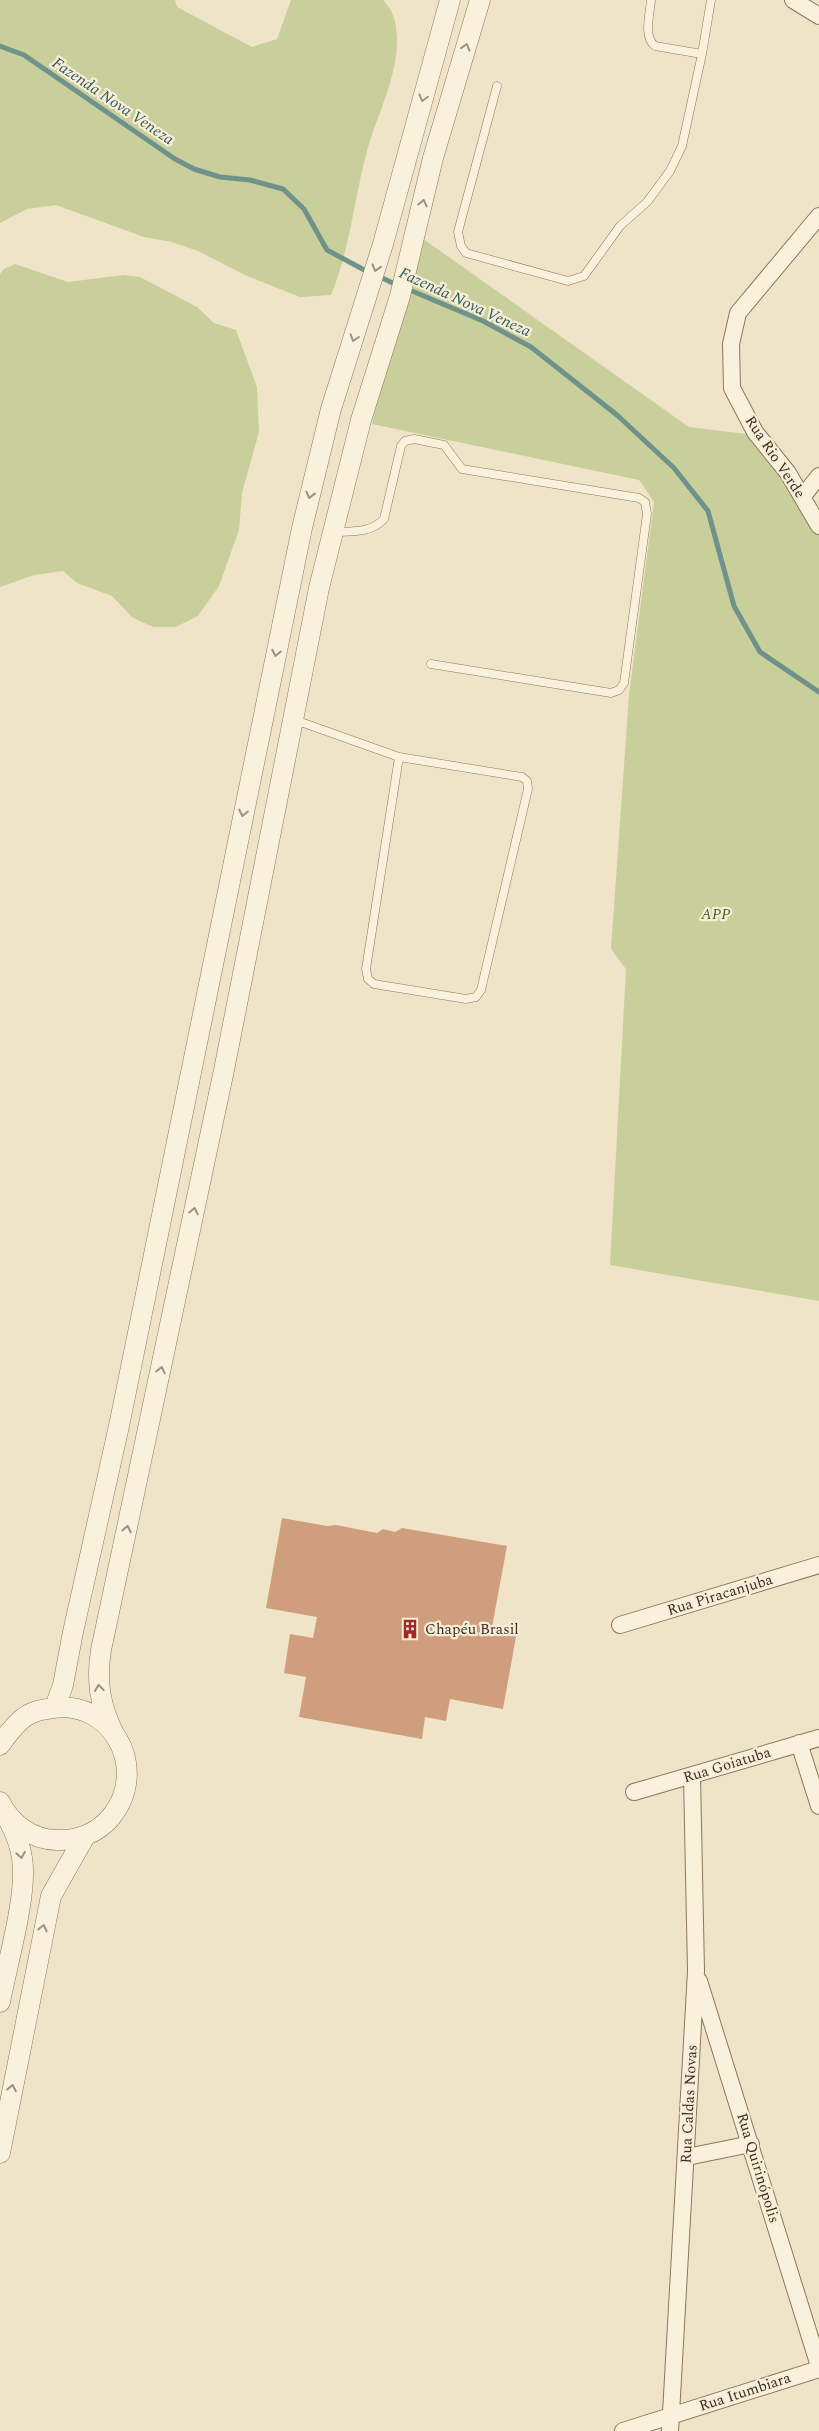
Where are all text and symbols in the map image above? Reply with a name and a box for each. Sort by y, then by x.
one-way arrow [461,43,471,51]
water label: Fazenda Nova Veneza [47,51,179,151]
one-way arrow [418,93,429,102]
one-way arrow [417,199,428,207]
water label: Fazenda Nova Veneza [395,261,535,343]
one-way arrow [372,263,382,271]
one-way arrow [349,333,359,342]
street label: Rua Rio Verde [739,411,811,503]
one-way arrow [305,490,316,499]
one-way arrow [271,649,282,658]
one-way arrow [239,808,249,817]
park label: APP [700,903,731,926]
one-way arrow [189,1206,199,1215]
one-way arrow [155,1365,166,1374]
one-way arrow [121,1524,132,1533]
street label: Rua Piracanjuba [664,1568,776,1622]
building icon: Chapéu Brasil [399,1618,421,1640]
place label: Chapéu Brasil [425,1618,519,1641]
one-way arrow [94,1684,105,1692]
street label: Rua Goiatuba [680,1741,774,1789]
one-way arrow [16,1851,26,1860]
one-way arrow [37,1924,48,1933]
street label: Rua Caldas Novas [674,2044,704,2164]
one-way arrow [7,2084,17,2092]
street label: Rua Quirinópolis [730,2110,786,2226]
street label: Rua Itumbiara [696,2366,795,2418]

